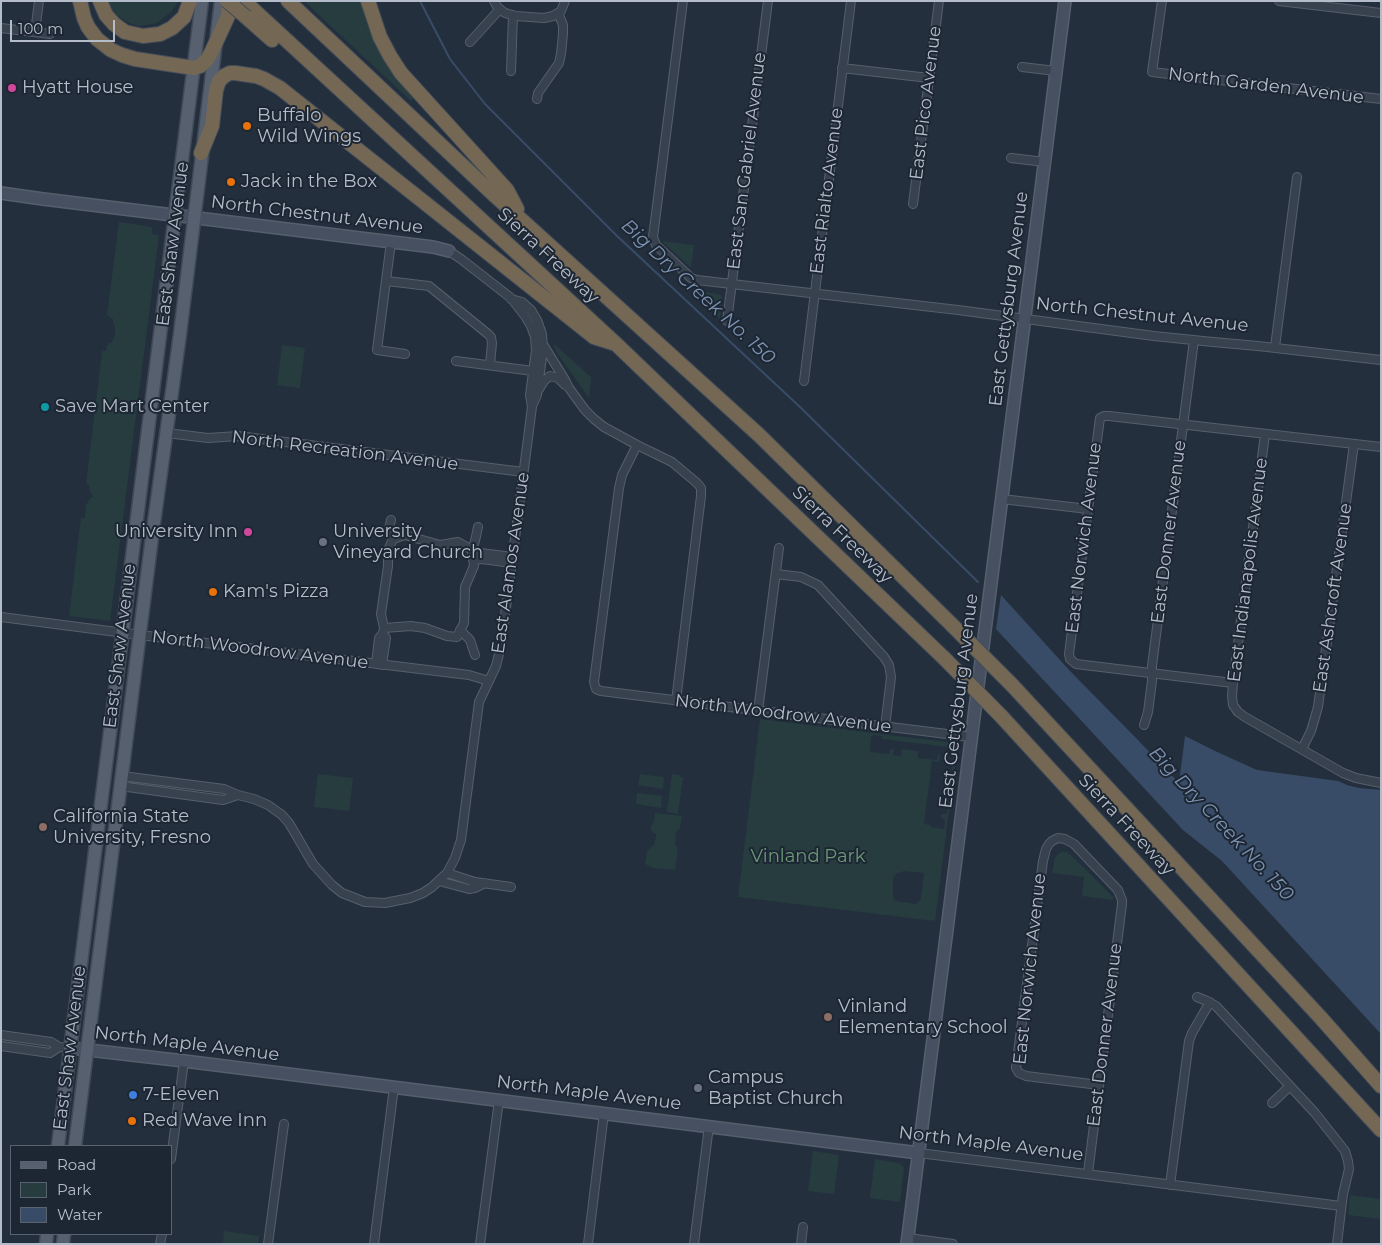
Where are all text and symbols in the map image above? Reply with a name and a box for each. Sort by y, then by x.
scale bar [12,10,118,42]
text: 100 m [18,19,63,38]
street label: East Pico Avenue [906,25,946,181]
street label: East San Gabriel Avenue [723,51,771,271]
street label: North Garden Avenue [1167,63,1365,109]
place label: Hyatt House [22,77,133,99]
marker: Hyatt House [6,82,18,94]
place label: Buffalo Wild Wings [257,105,361,148]
street label: East Rialto Avenue [806,107,848,275]
marker: Buffalo Wild Wings [241,120,253,132]
street label: East Shaw Avenue [152,161,194,327]
place label: Jack in the Box [241,171,377,193]
marker: Jack in the Box [225,176,237,188]
street label: East Gettysburg Avenue [985,190,1033,408]
street label: North Chestnut Avenue [210,191,424,239]
street label: Sierra Freeway [493,203,603,309]
water label: Big Dry Creek No. 150 [616,215,780,369]
street label: North Chestnut Avenue [1035,293,1249,337]
place label: Save Mart Center [55,396,209,418]
marker: Save Mart Center [39,401,51,413]
street label: North Recreation Avenue [230,426,460,476]
street label: East Donner Avenue [1147,439,1191,625]
street label: East Norwich Avenue [1062,441,1106,635]
street label: East Indianapolis Avenue [1224,457,1272,683]
street label: East Alamos Avenue [488,471,534,655]
street label: Sierra Freeway [787,482,897,588]
street label: East Ashcroft Avenue [1309,502,1357,694]
place label: University Inn [115,521,238,543]
place label: University Vineyard Church [333,521,483,564]
marker: University Inn [242,526,254,538]
marker: University Vineyard Church [317,536,329,548]
street label: East Shaw Avenue [99,563,141,729]
place label: Kam's Pizza [223,581,329,603]
marker: Kam's Pizza [207,586,219,598]
street label: East Gettysburg Avenue [935,592,983,810]
street label: North Woodrow Avenue [151,626,369,674]
street label: North Woodrow Avenue [674,690,892,738]
water label: Big Dry Creek No. 150 [1144,742,1298,906]
street label: Sierra Freeway [1073,770,1179,880]
place label: California State University, Fresno [53,806,211,849]
marker: California State University, Fresno [37,821,49,833]
park label: Vinland Park [751,846,865,868]
street label: East Norwich Avenue [1009,872,1051,1066]
street label: East Donner Avenue [1083,942,1127,1128]
street label: East Shaw Avenue [49,965,91,1131]
place label: Vinland Elementary School [838,996,1008,1038]
marker: Vinland Elementary School [822,1011,834,1023]
street label: North Maple Avenue [93,1022,281,1066]
place label: Campus Baptist Church [708,1067,844,1110]
street label: North Maple Avenue [495,1071,683,1115]
marker: Campus Baptist Church [692,1082,704,1094]
place label: 7-Eleven [143,1084,220,1106]
marker: 7-Eleven [127,1089,139,1101]
place label: Red Wave Inn [142,1110,267,1132]
marker: Red Wave Inn [126,1115,138,1127]
street label: North Maple Avenue [897,1122,1085,1166]
legend [10,1145,172,1235]
text: Road [57,1155,96,1174]
text: Park [57,1180,91,1199]
text: Water [57,1205,103,1224]

